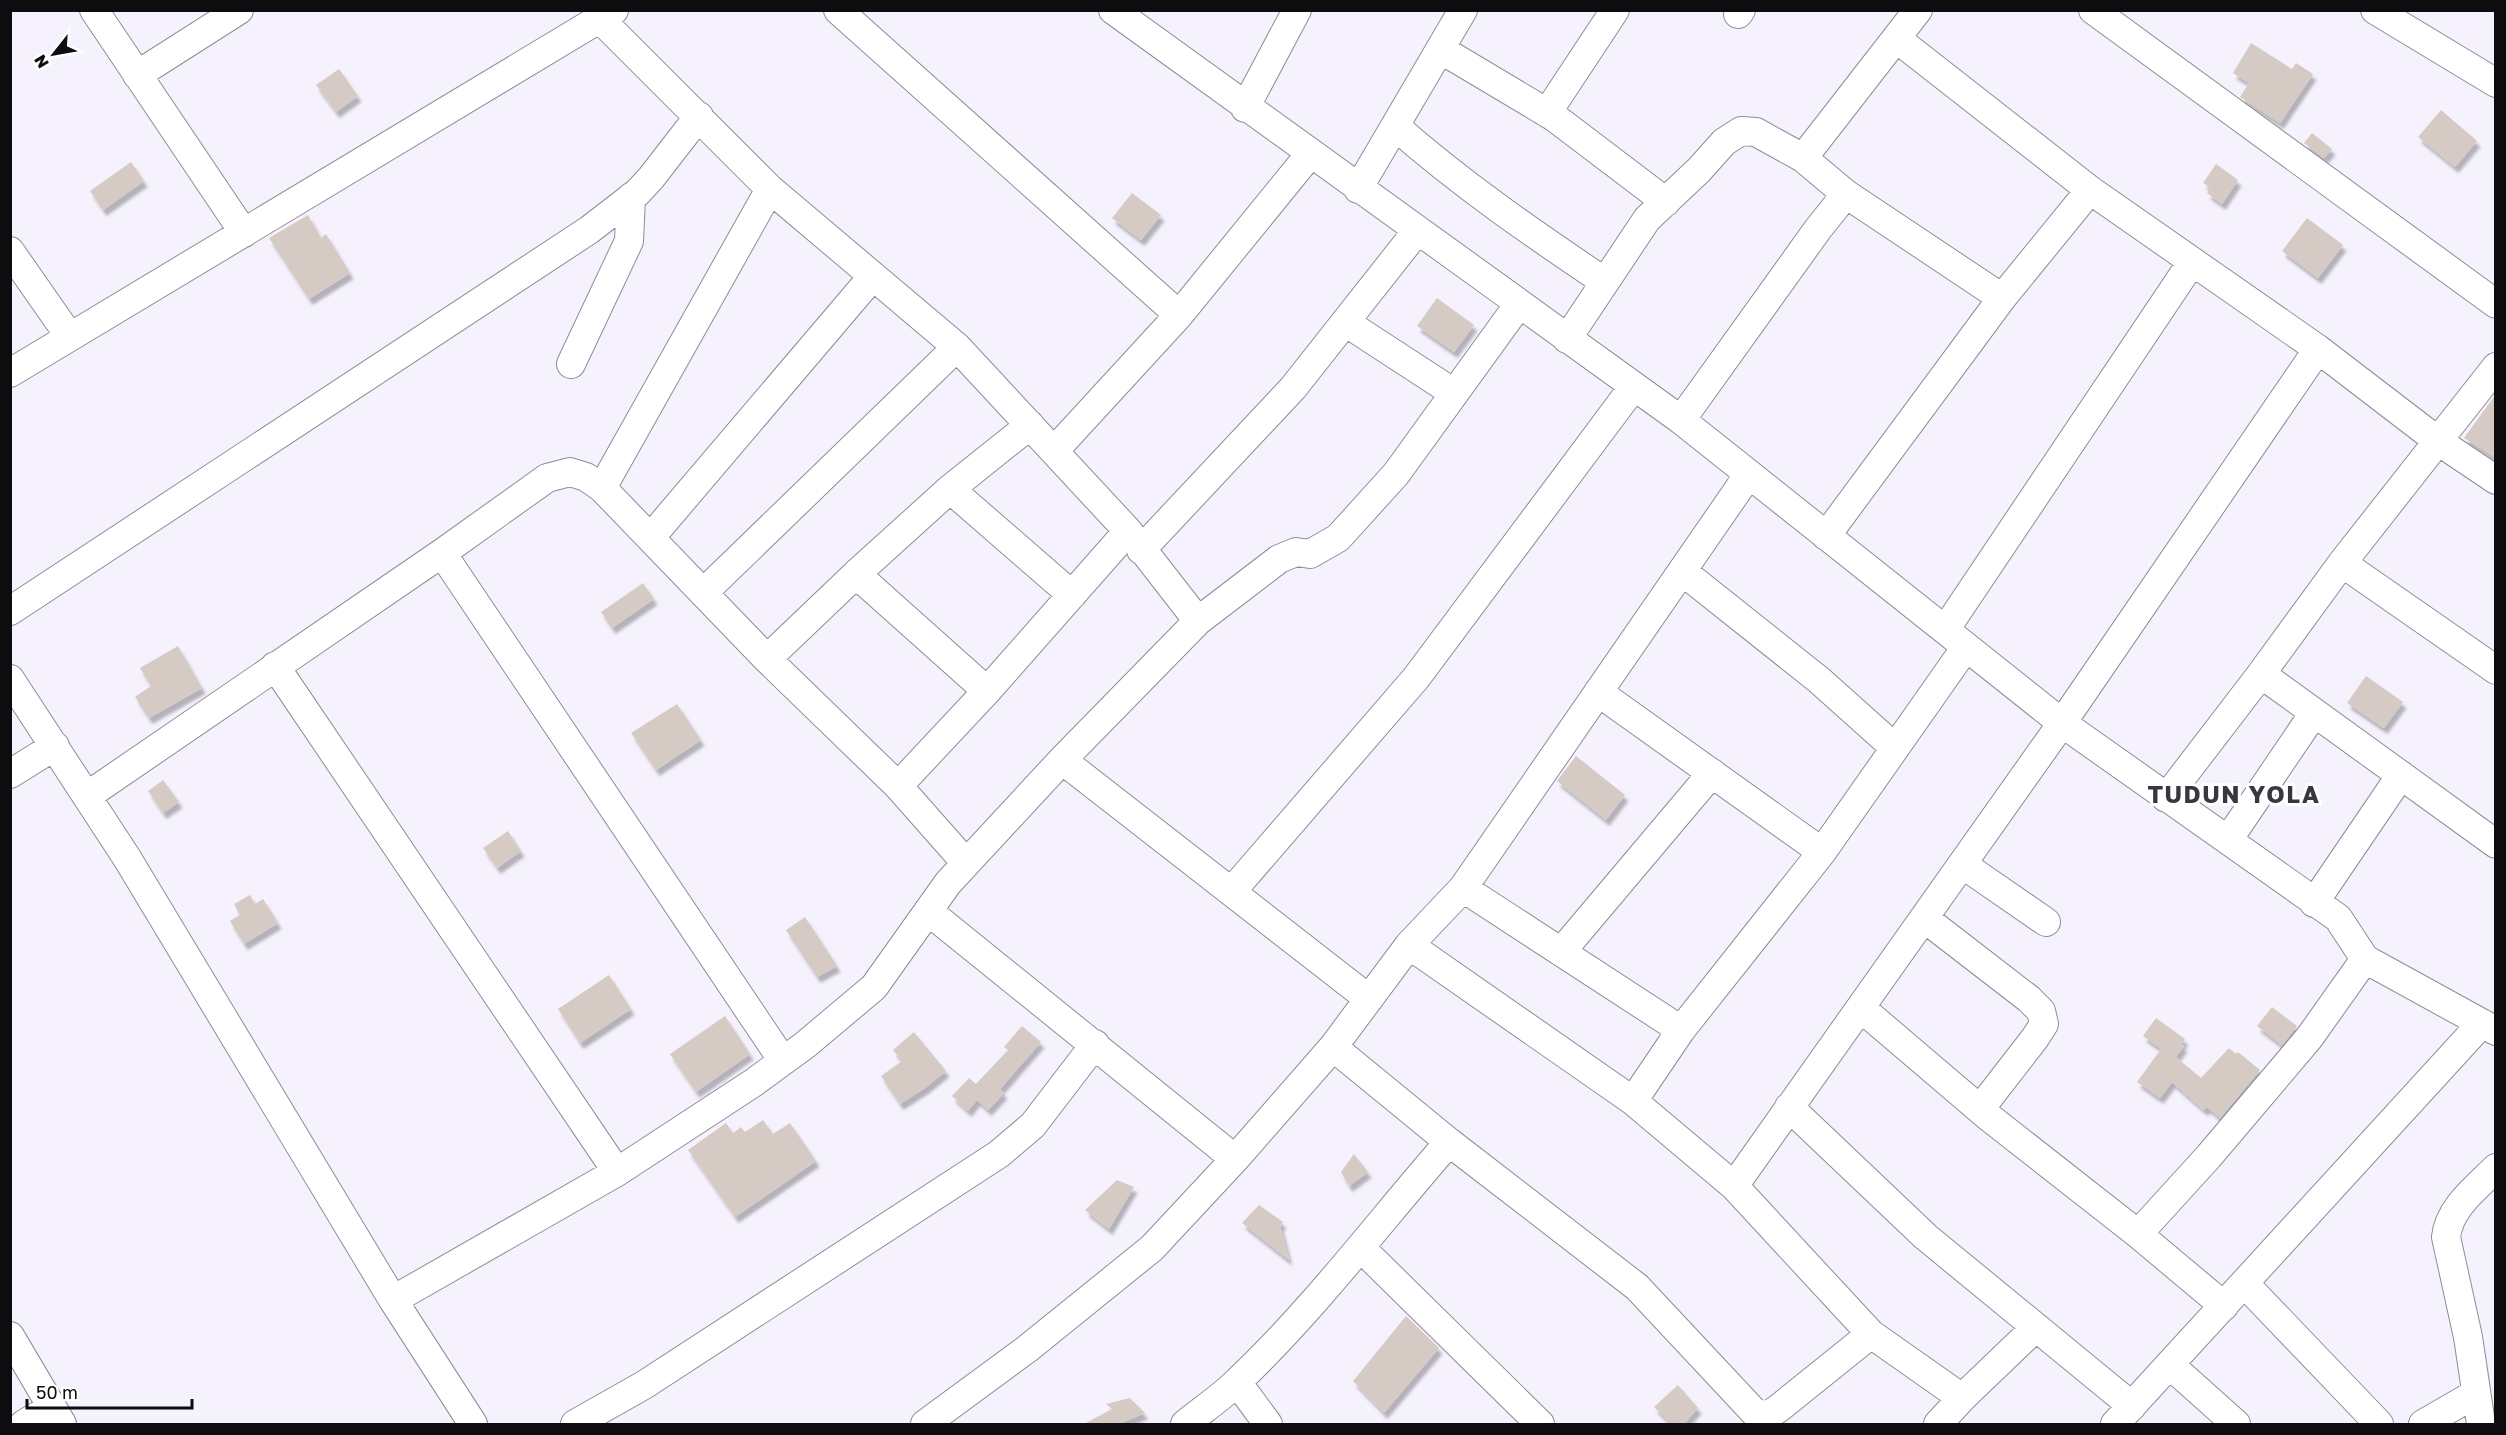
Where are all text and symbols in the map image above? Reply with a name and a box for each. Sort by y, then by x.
north arrow [24,24,84,84]
text: N [29,51,53,72]
district label: TUDUN YOLA [2147,779,2321,808]
scale bar [27,1372,192,1410]
text: 50 m [36,1381,78,1403]

